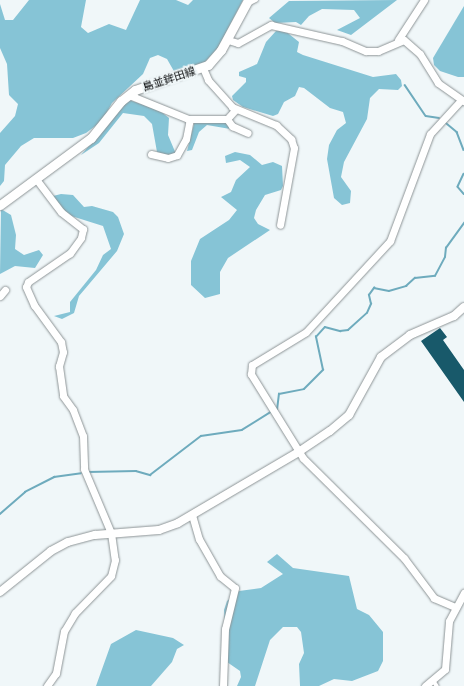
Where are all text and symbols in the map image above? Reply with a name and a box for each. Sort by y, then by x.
street label: 島並鉾田線 [141,64,197,94]

